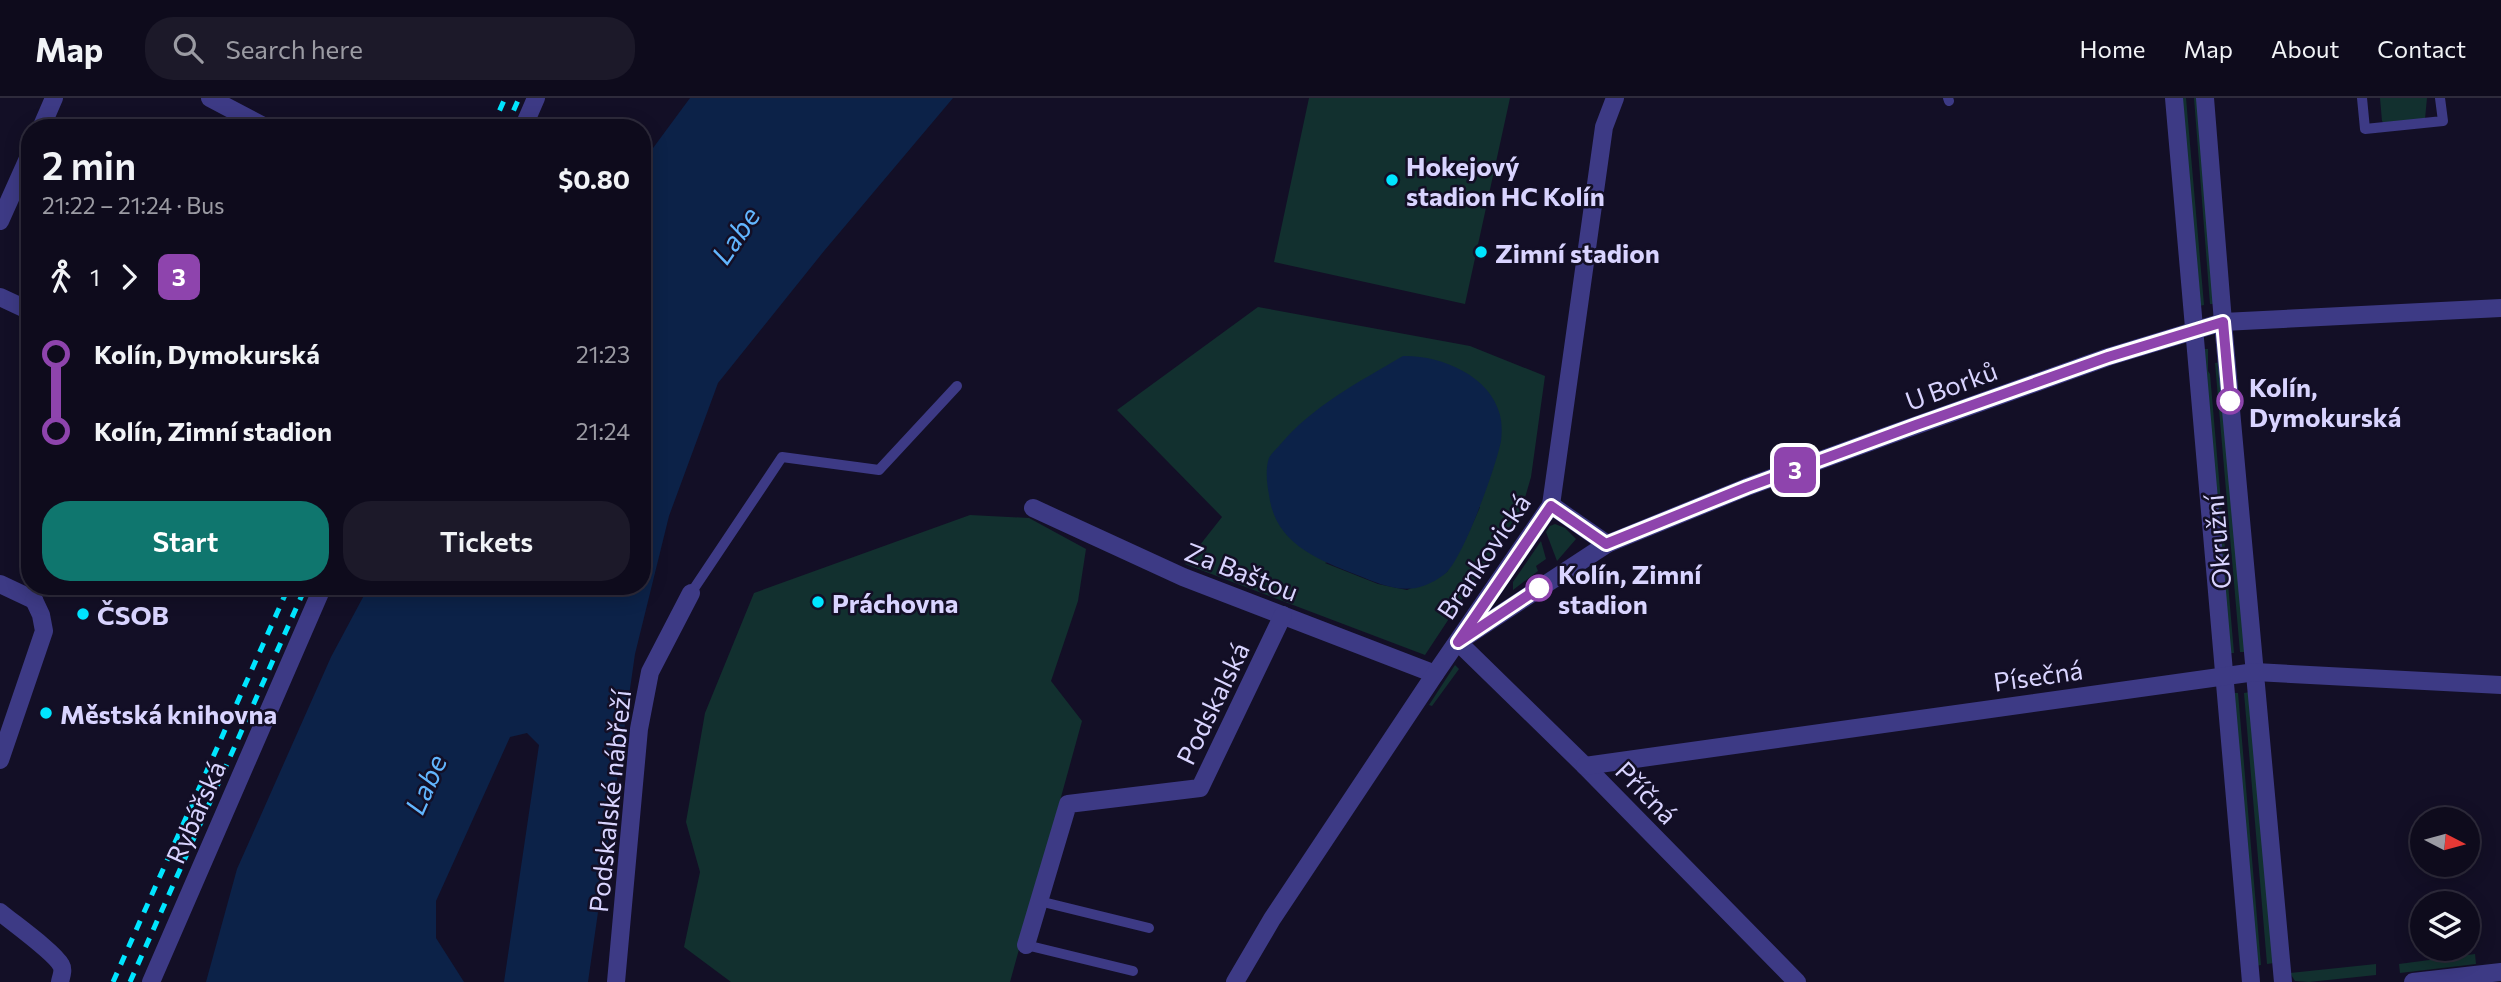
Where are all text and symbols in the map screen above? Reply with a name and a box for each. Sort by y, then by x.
search box [145,17,635,80]
text: Map [35,28,103,69]
icon: search [169,29,207,67]
text: Search here [225,33,363,64]
text: Home [2080,34,2146,63]
text: Map [2184,34,2233,63]
text: About [2271,34,2339,63]
text: Contact [2377,34,2466,63]
text: 2 min [42,141,136,188]
place label: Hokejový stadion HC Kolín [1406,150,1605,211]
text: $0.80 [558,163,630,194]
marker: Hokejový stadion HC Kolín [1384,172,1400,188]
text: 21:22 – 21:24 · Bus [42,191,224,219]
water label: Labe [704,200,767,270]
place label: Zimní stadion [1495,237,1660,268]
marker: Zimní stadion [1473,244,1489,260]
icon: walk [42,258,80,296]
icon: forward [110,258,148,296]
text: 3 [172,262,186,291]
text: 1 [90,263,100,291]
text: Kolín, Dymokurská [94,338,320,369]
text: 21:23 [576,340,630,368]
street label: U Borků [1901,354,2001,416]
place label: Kolín, Dymokurská [2249,371,2401,432]
marker: Kolín, Dymokurská [2217,388,2243,414]
text: Kolín, Zimní stadion [94,415,332,446]
text: 21:24 [576,417,630,445]
line badge: 3 [1772,447,1818,493]
text: 3 [1788,455,1802,484]
street label: Brankovická [1430,487,1536,625]
street label: Okružní [2197,492,2237,591]
button: Start [42,501,329,581]
button: Tickets [343,501,630,581]
street label: Za Baštou [1181,535,1303,607]
place label: Kolín, Zimní stadion [1558,558,1703,619]
marker: Kolín, Zimní stadion [1526,575,1552,601]
place label: Práchovna [832,587,958,618]
marker: Práchovna [810,594,826,610]
place label: ČSOB [97,599,169,630]
marker: ČSOB [75,606,91,622]
street label: Podskalská [1169,637,1255,769]
street label: Písečná [1991,653,2085,697]
street label: Podskalské nábřeží [582,687,636,914]
place label: Městská knihovna [60,698,277,729]
marker: Městská knihovna [38,705,54,721]
water label: Labe [397,749,453,819]
street label: Příčná [1610,754,1684,830]
street label: Rybářská [159,756,231,868]
north arrow [2410,807,2480,877]
map controls [2410,807,2480,961]
button: layers [2410,891,2480,961]

